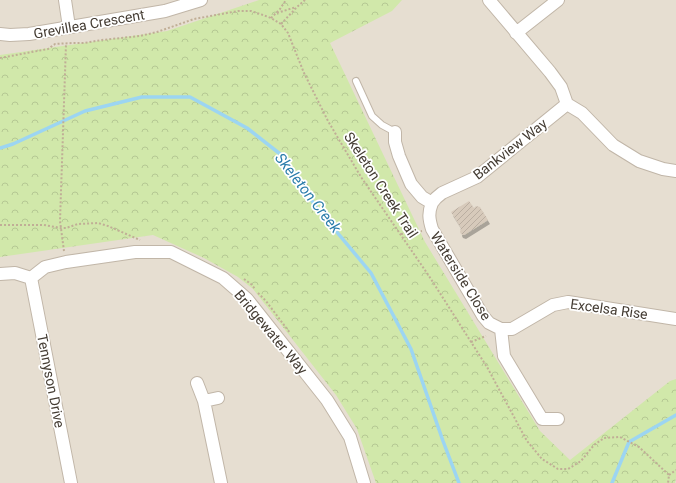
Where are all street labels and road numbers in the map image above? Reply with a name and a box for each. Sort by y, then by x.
street label: Grevillea Crescent [32,6,146,42]
street label: Bankview Way [470,115,550,183]
street label: Skeleton Creek Trail [341,129,421,241]
street label: Waterside Close [427,229,495,323]
street label: Bridgewater Way [231,287,311,378]
street label: Excelsa Rise [569,296,649,322]
street label: Tennyson Drive [34,333,68,429]

